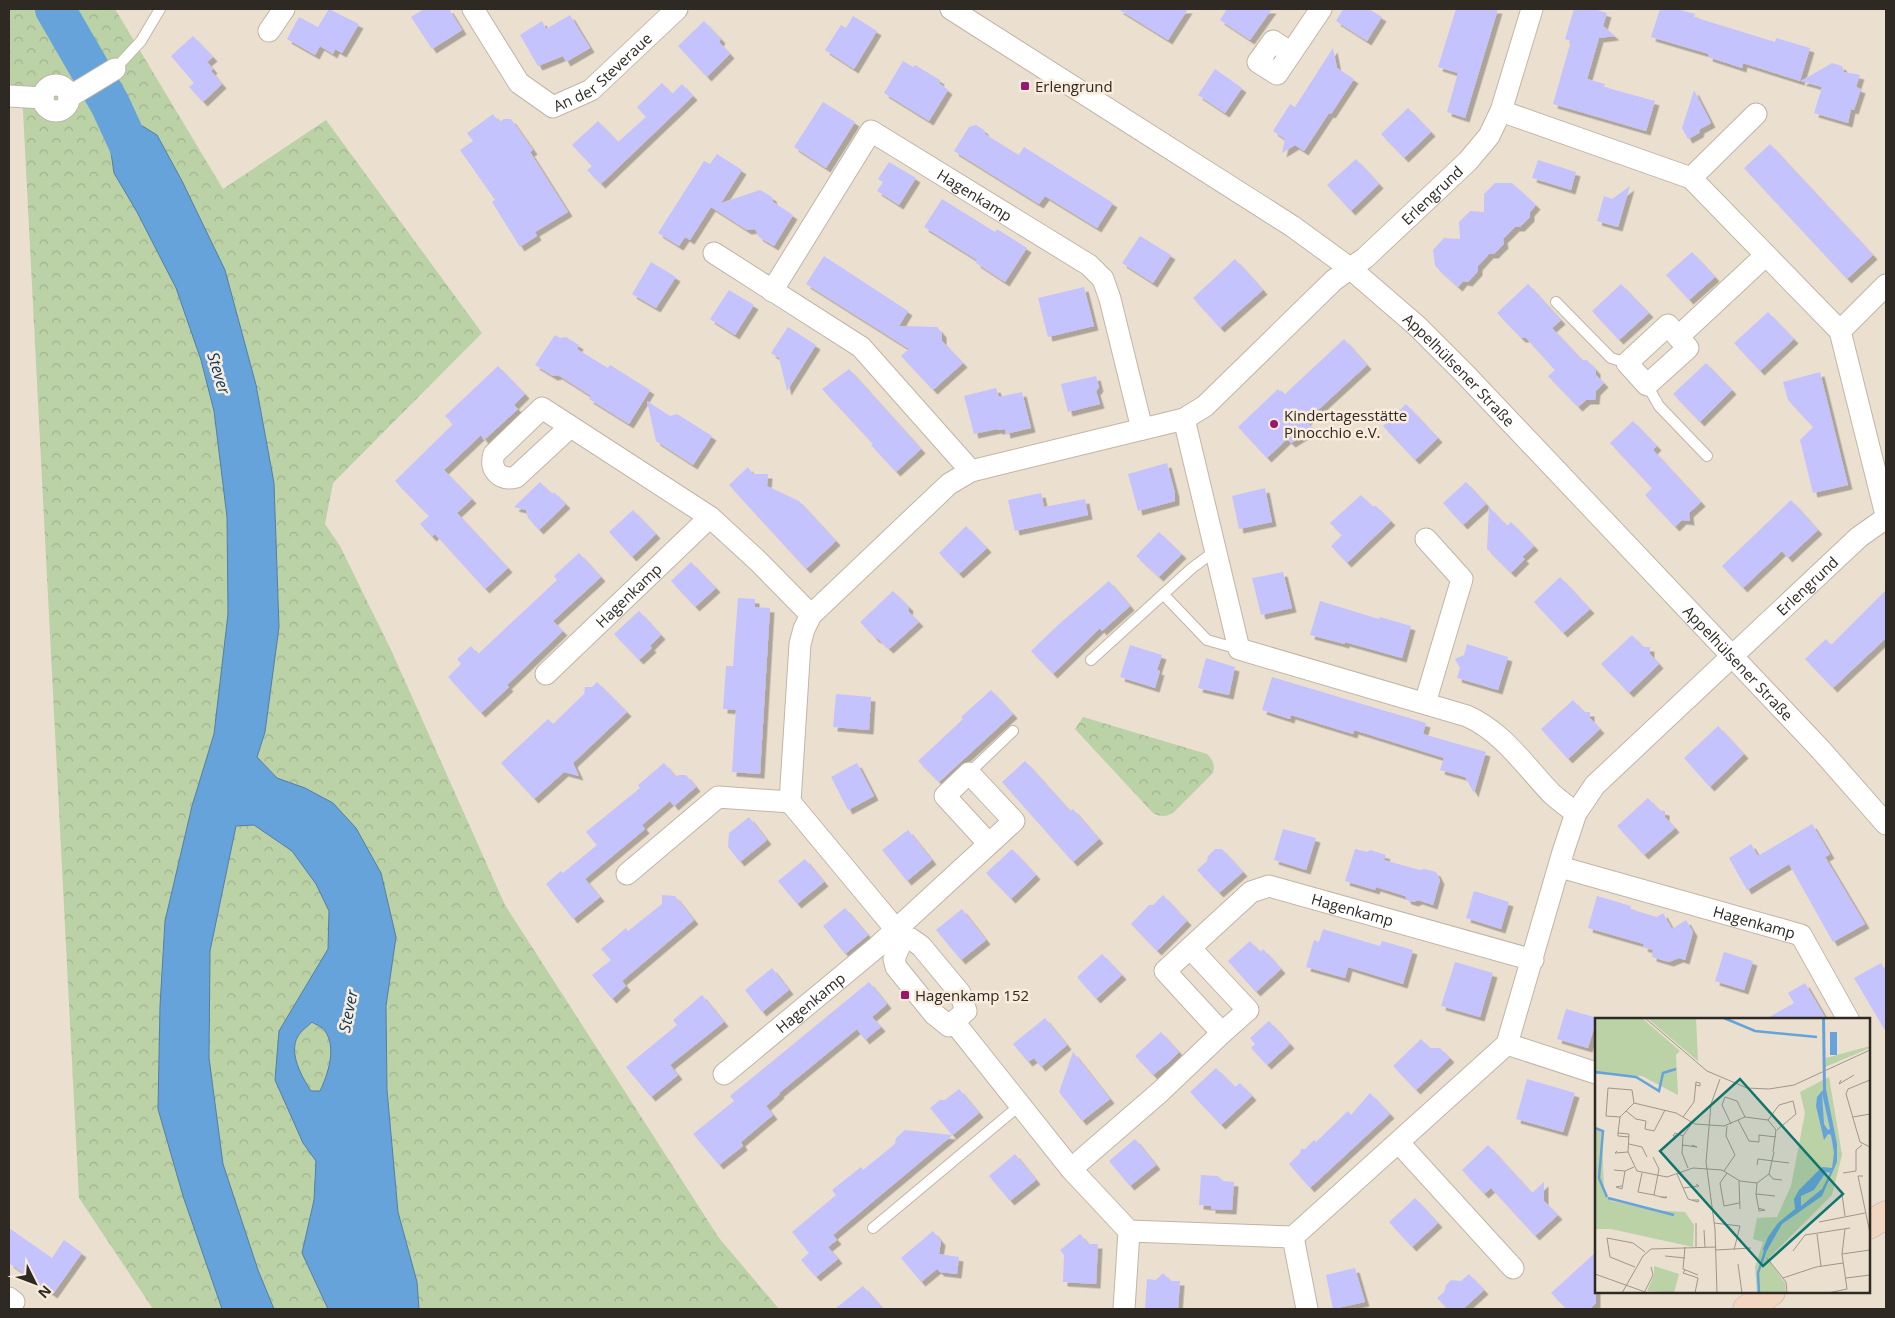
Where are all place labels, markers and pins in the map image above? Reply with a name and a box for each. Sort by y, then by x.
place label: Erlengrund [1035,76,1113,96]
marker: Erlengrund [1019,80,1031,92]
place label: Kindertagesstätte Pinocchio e.V. [1284,405,1407,442]
marker: Kindertagesstätte Pinocchio e.V. [1268,418,1280,430]
place label: Hagenkamp 152 [915,985,1029,1005]
marker: Hagenkamp 152 [899,989,911,1001]

